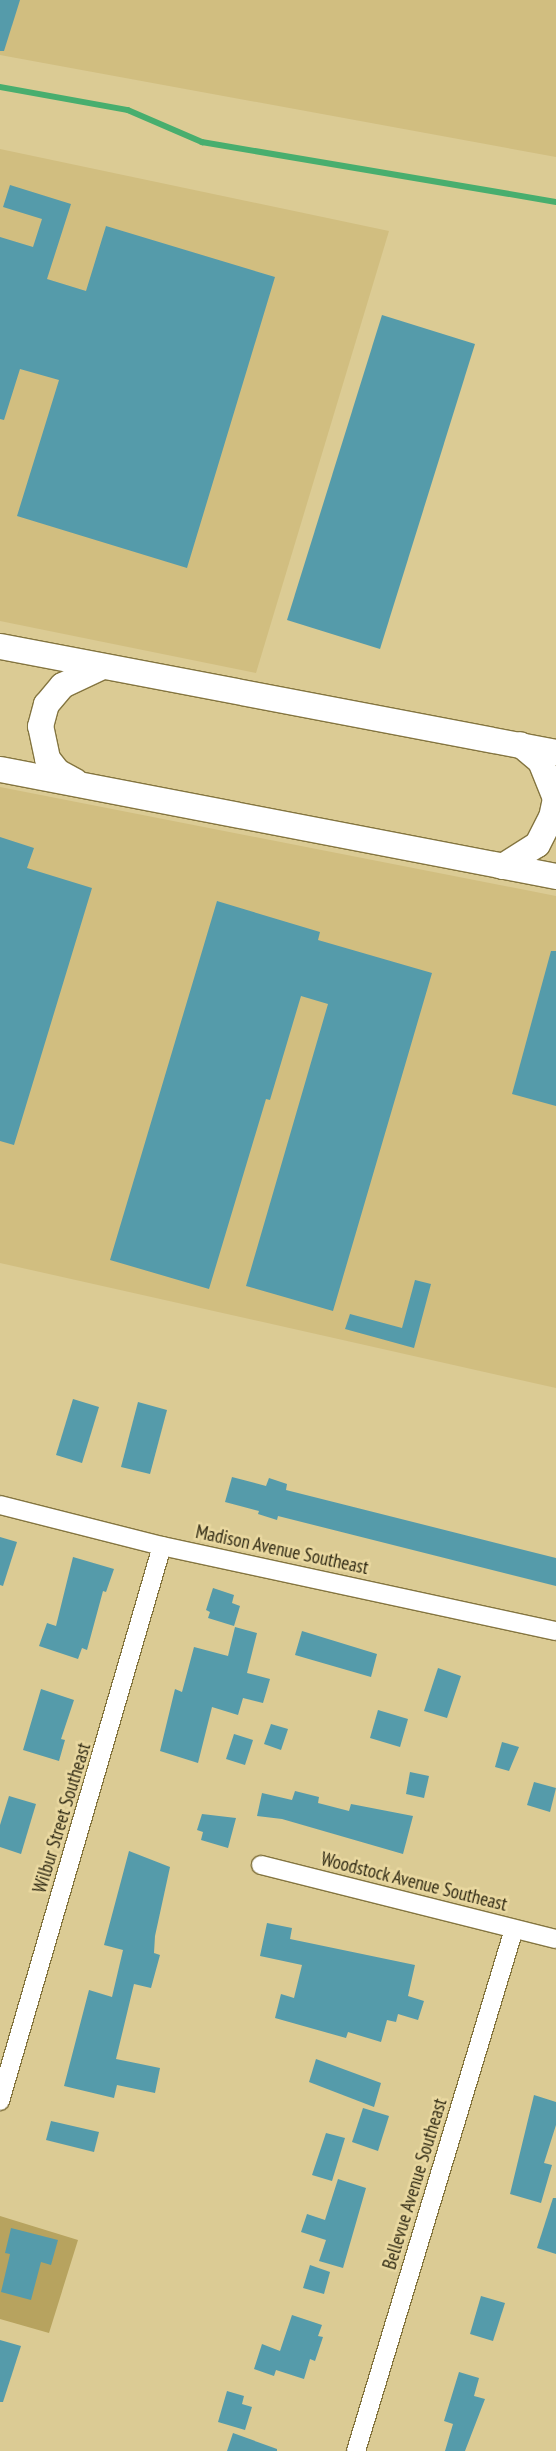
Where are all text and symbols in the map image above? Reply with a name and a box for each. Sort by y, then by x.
street label: Madison Avenue Southeast [193,1521,371,1579]
street label: Wilbur Street Southeast [28,1740,96,1896]
street label: Woodstock Avenue Southeast [318,1848,510,1916]
street label: Bellevue Avenue Southeast [378,2096,452,2272]

